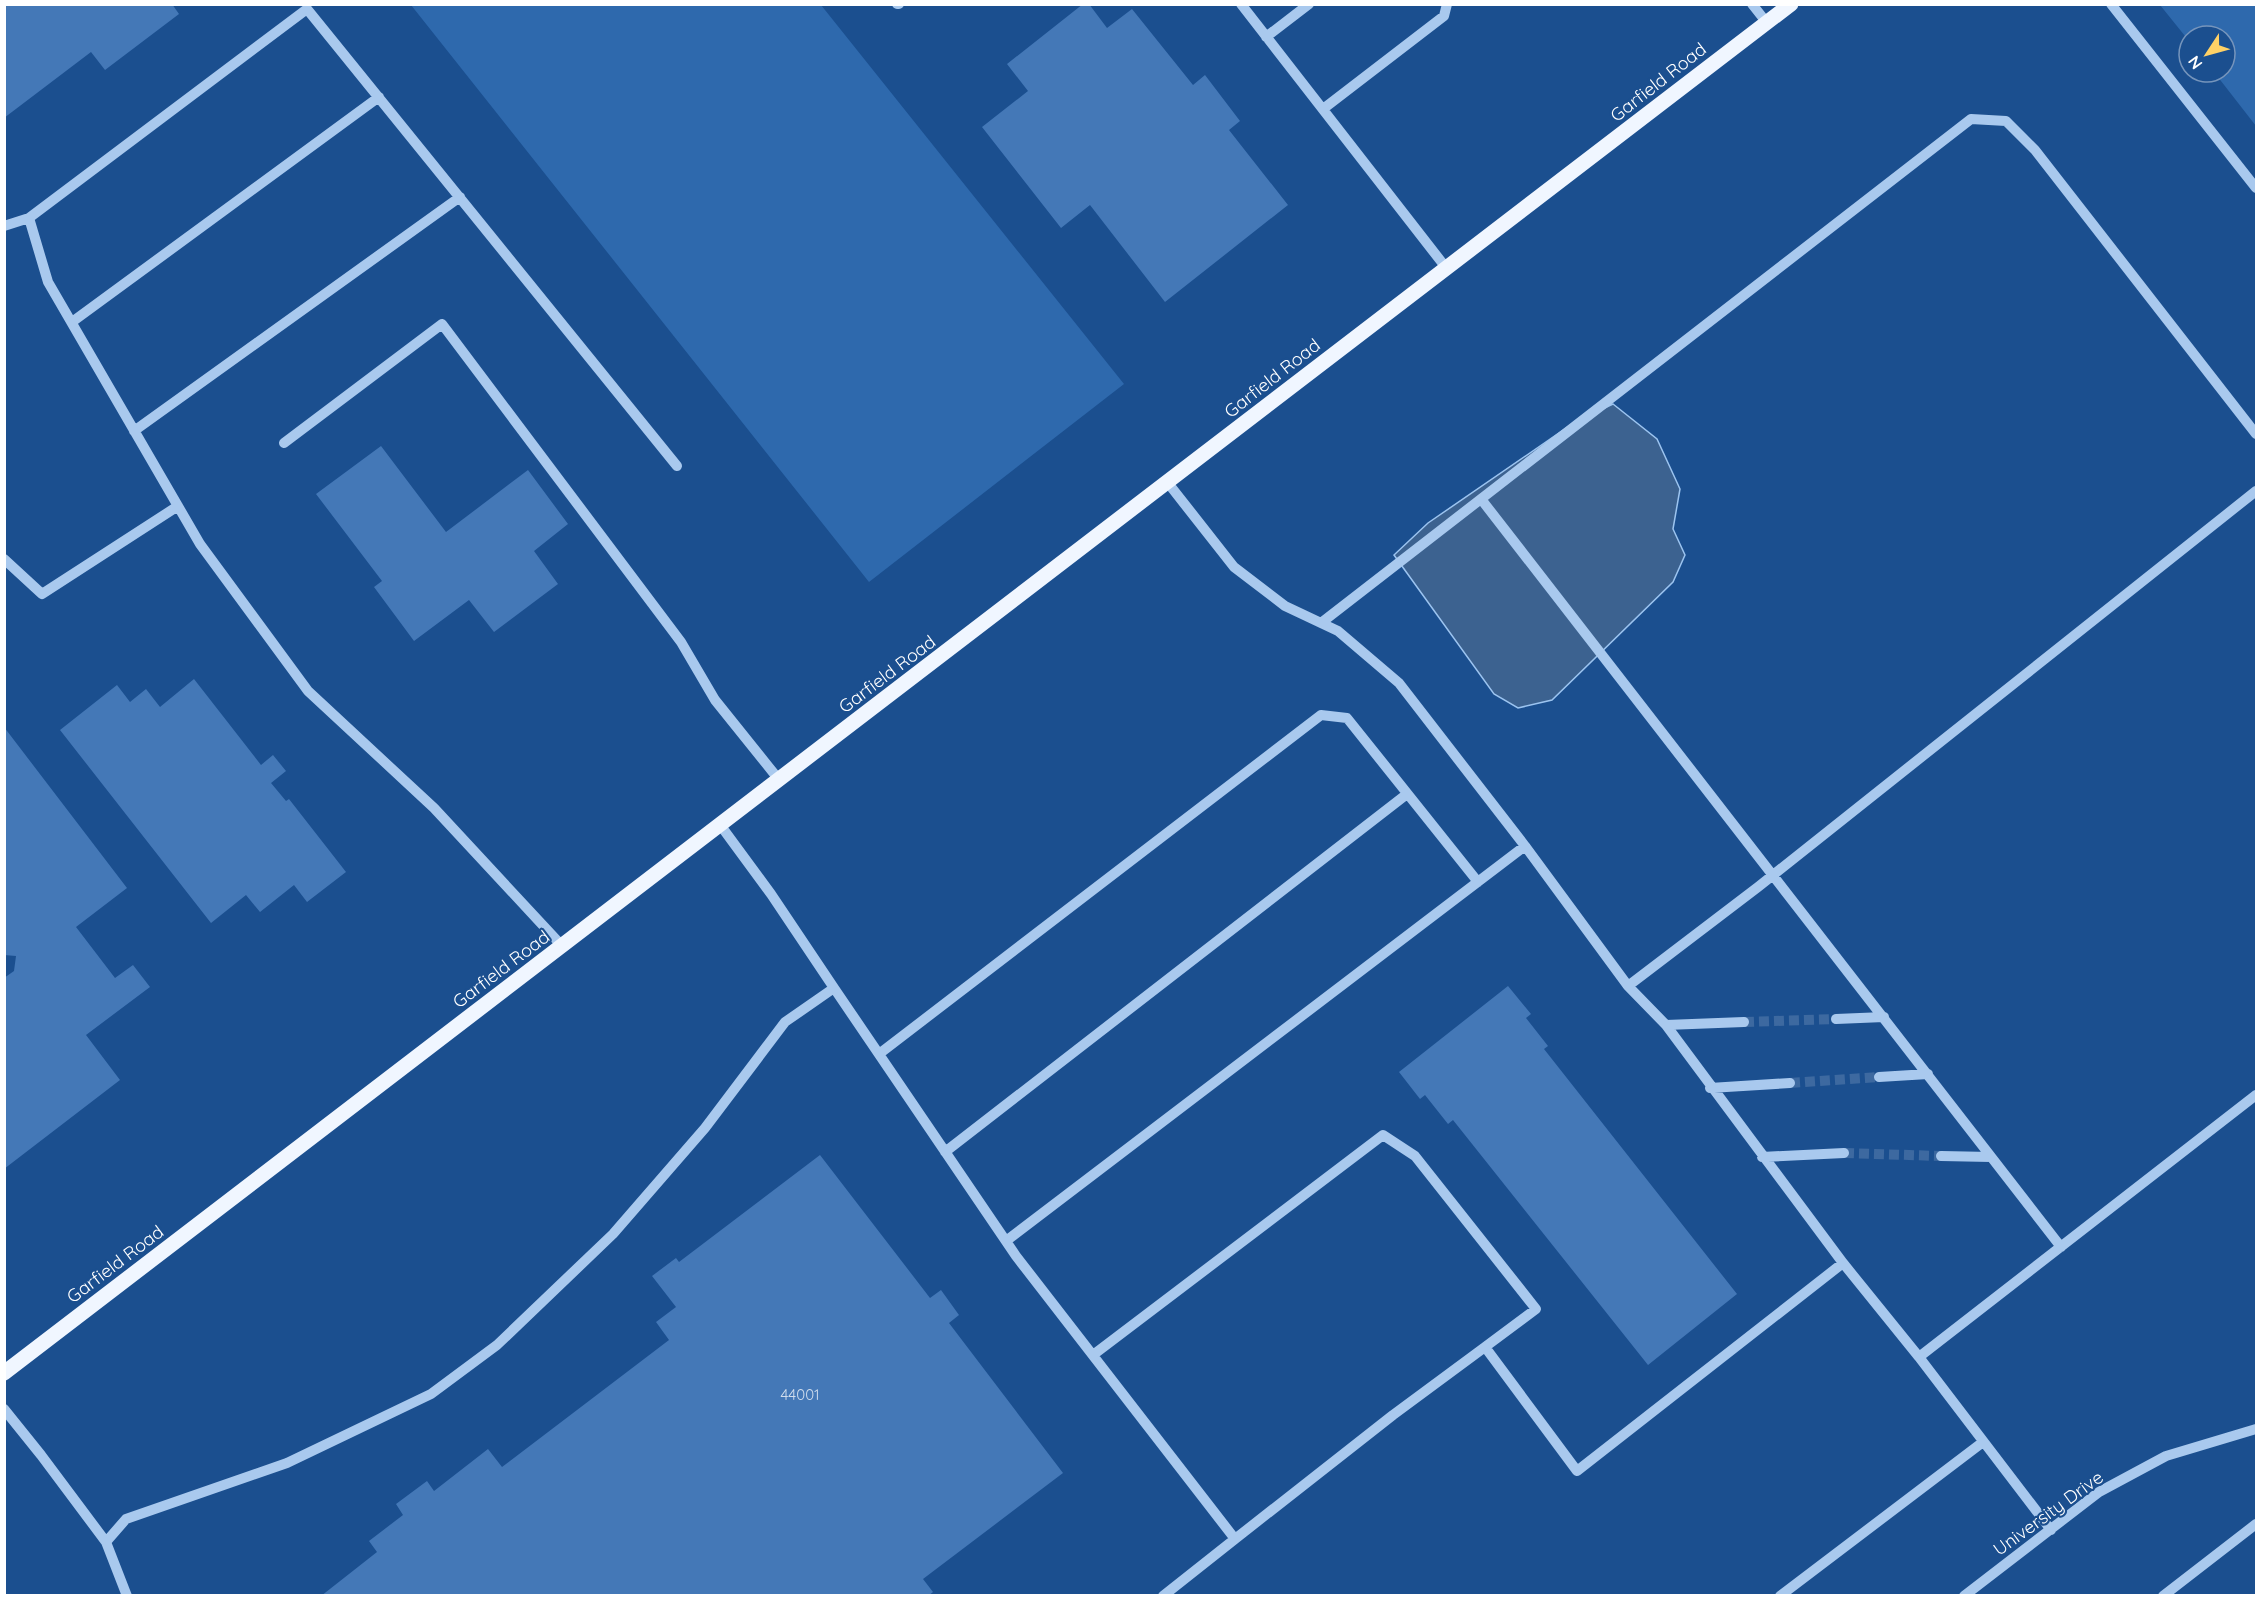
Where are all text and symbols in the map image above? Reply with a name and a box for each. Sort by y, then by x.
north arrow [2177,24,2237,84]
street label: Garfield Road [1605,37,1711,127]
text: N [2183,52,2206,73]
street label: Garfield Road [1219,333,1325,423]
street label: Garfield Road [834,630,940,718]
street label: Garfield Road [448,925,554,1013]
street label: Garfield Road [62,1220,168,1308]
house number: 44001 [780,1385,820,1404]
street label: University Drive [1988,1465,2108,1561]

